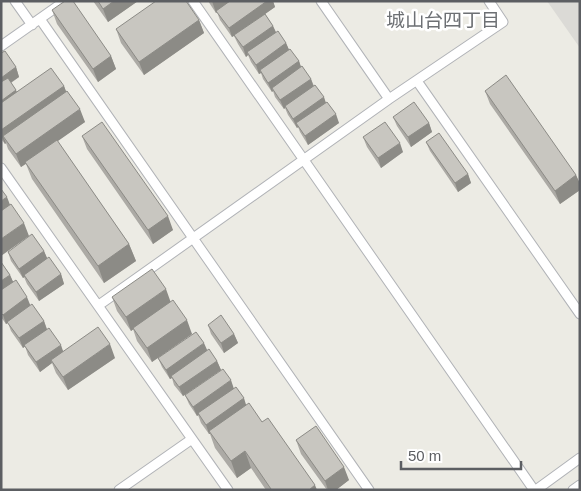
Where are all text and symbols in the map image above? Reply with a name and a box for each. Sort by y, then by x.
district label: 城山台四丁目 [386,10,500,31]
scale bar [401,438,521,470]
text: 50 m [408,447,441,464]

